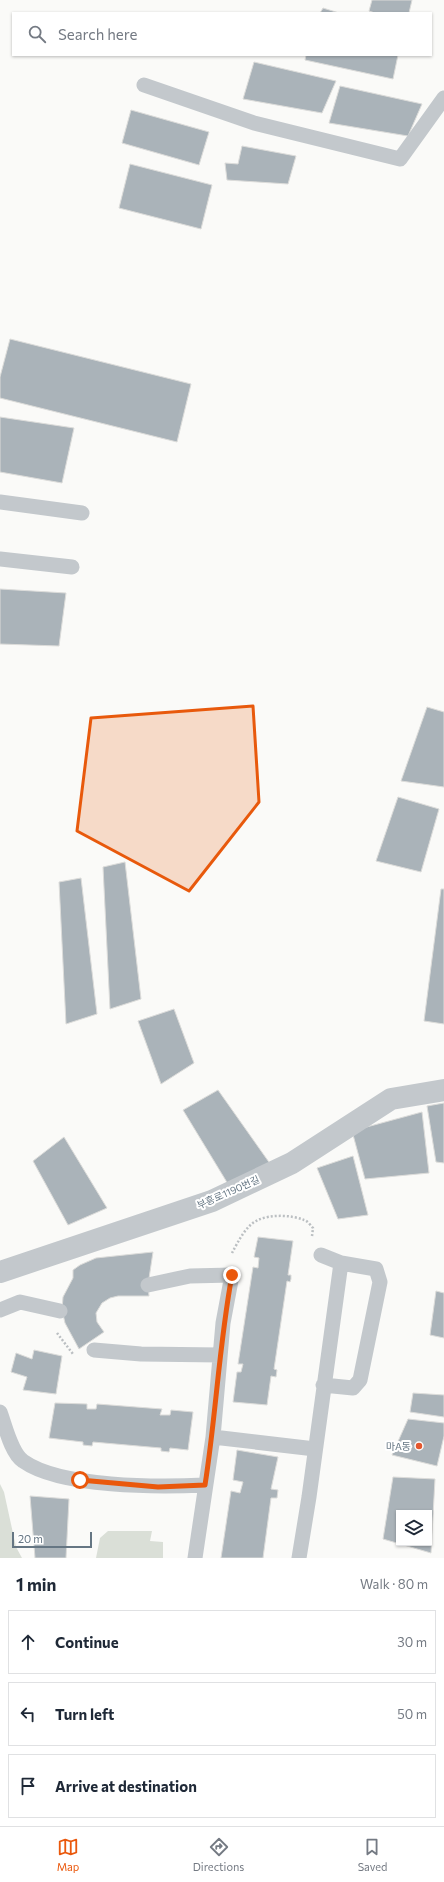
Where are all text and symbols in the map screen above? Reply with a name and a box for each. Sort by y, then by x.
search box [12,12,432,56]
icon: search [26,23,48,45]
text: Search here [58,25,137,43]
street label: 부흥로1190번길 [195,1173,261,1211]
route end [223,1266,241,1284]
place label: 마A동 [386,1440,411,1452]
marker: 마A동 [414,1441,424,1451]
route start [71,1471,89,1489]
map controls [396,1510,432,1546]
button: layers [396,1510,432,1546]
scale bar [12,1530,92,1549]
text: 20 m [18,1532,43,1545]
text: 1 min [16,1574,56,1595]
text: Walk · 80 m [360,1576,428,1592]
icon: ahead [17,1631,39,1653]
text: Continue [55,1633,119,1651]
text: 30 m [397,1634,427,1650]
icon: left [17,1703,39,1725]
text: Turn left [55,1705,114,1723]
text: 50 m [397,1706,427,1722]
icon: arrive [17,1775,39,1797]
text: Arrive at destination [55,1777,197,1795]
tab: Map [57,1836,79,1873]
tab: Directions [193,1836,244,1873]
tab: Saved [358,1836,387,1873]

